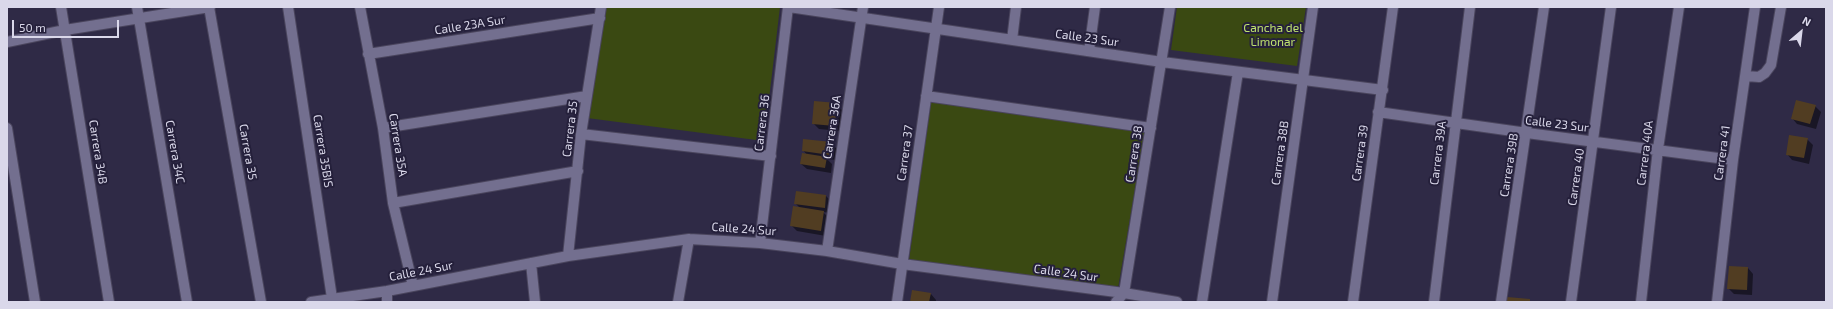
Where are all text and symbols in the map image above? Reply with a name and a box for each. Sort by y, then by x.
scale bar [14,12,121,38]
street label: Calle 23A Sur [434,12,506,38]
north arrow [1781,12,1821,52]
text: N [1800,13,1813,29]
text: 50 m [19,20,46,34]
park label: Cancha del Limonar [1243,21,1303,49]
street label: Calle 23 Sur [1054,26,1120,50]
street label: Carrera 36 [751,94,773,152]
street label: Carrera 36A [820,94,844,160]
street label: Carrera 35 [559,100,581,158]
street label: Carrera 35A [386,112,410,178]
street label: Carrera 35BIS [310,113,336,189]
street label: Calle 23 Sur [1524,113,1590,135]
street label: Carrera 34B [86,119,110,185]
street label: Carrera 34C [162,119,188,185]
street label: Carrera 38B [1268,120,1292,186]
street label: Carrera 39A [1427,120,1449,186]
street label: Carrera 40A [1634,120,1656,186]
street label: Carrera 35 [236,123,260,181]
street label: Carrera 37 [894,124,916,182]
street label: Carrera 39 [1349,124,1371,182]
street label: Carrera 41 [1711,124,1733,182]
street label: Carrera 38 [1122,125,1146,183]
street label: Carrera 39B [1497,132,1521,198]
street label: Carrera 40 [1565,147,1587,207]
street label: Calle 24 Sur [711,220,777,238]
street label: Calle 24 Sur [388,258,454,284]
street label: Calle 24 Sur [1033,261,1099,285]

